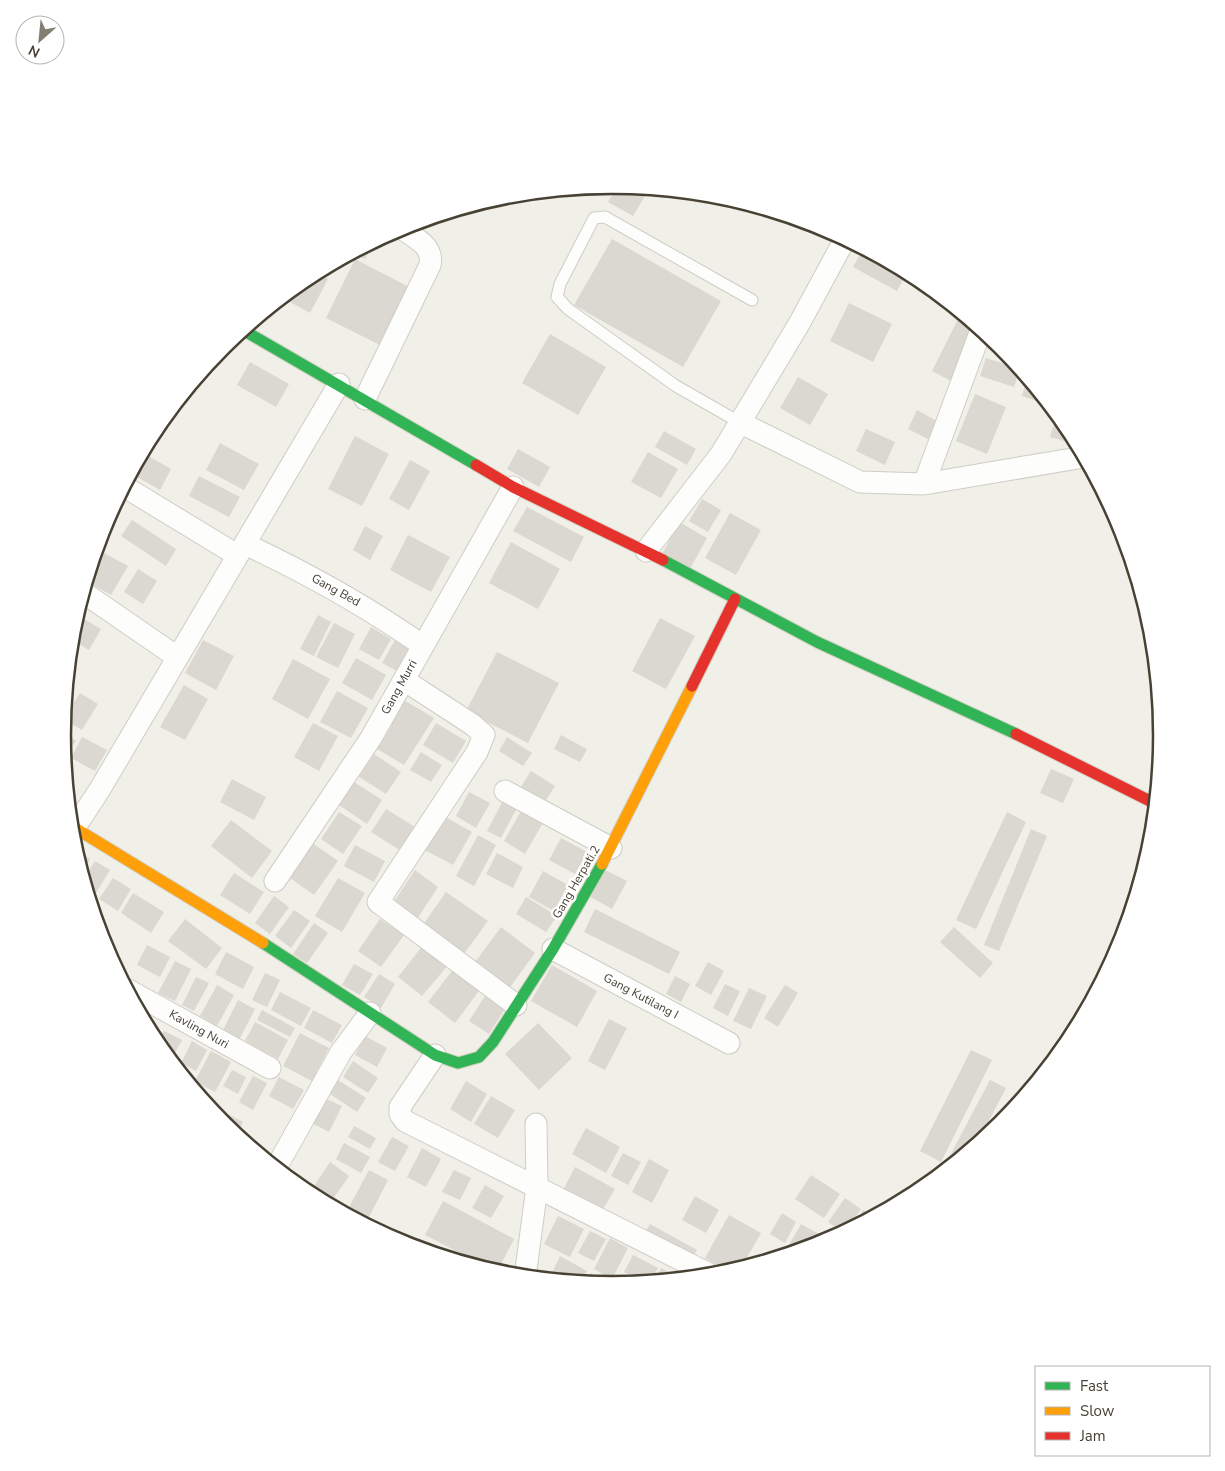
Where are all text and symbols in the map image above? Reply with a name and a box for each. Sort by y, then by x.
north arrow [15,15,65,65]
text: N [25,40,43,62]
street label: Gang Bed [309,570,363,610]
street label: Gang Murri [377,657,421,717]
street label: Gang Herpati.2 [549,842,603,922]
street label: Gang Kutilang I [601,969,681,1023]
street label: Kavling Nuri [166,1006,232,1052]
legend [1035,1366,1210,1456]
text: Fast [1080,1376,1109,1396]
text: Slow [1080,1401,1115,1421]
text: Jam [1079,1426,1106,1446]

